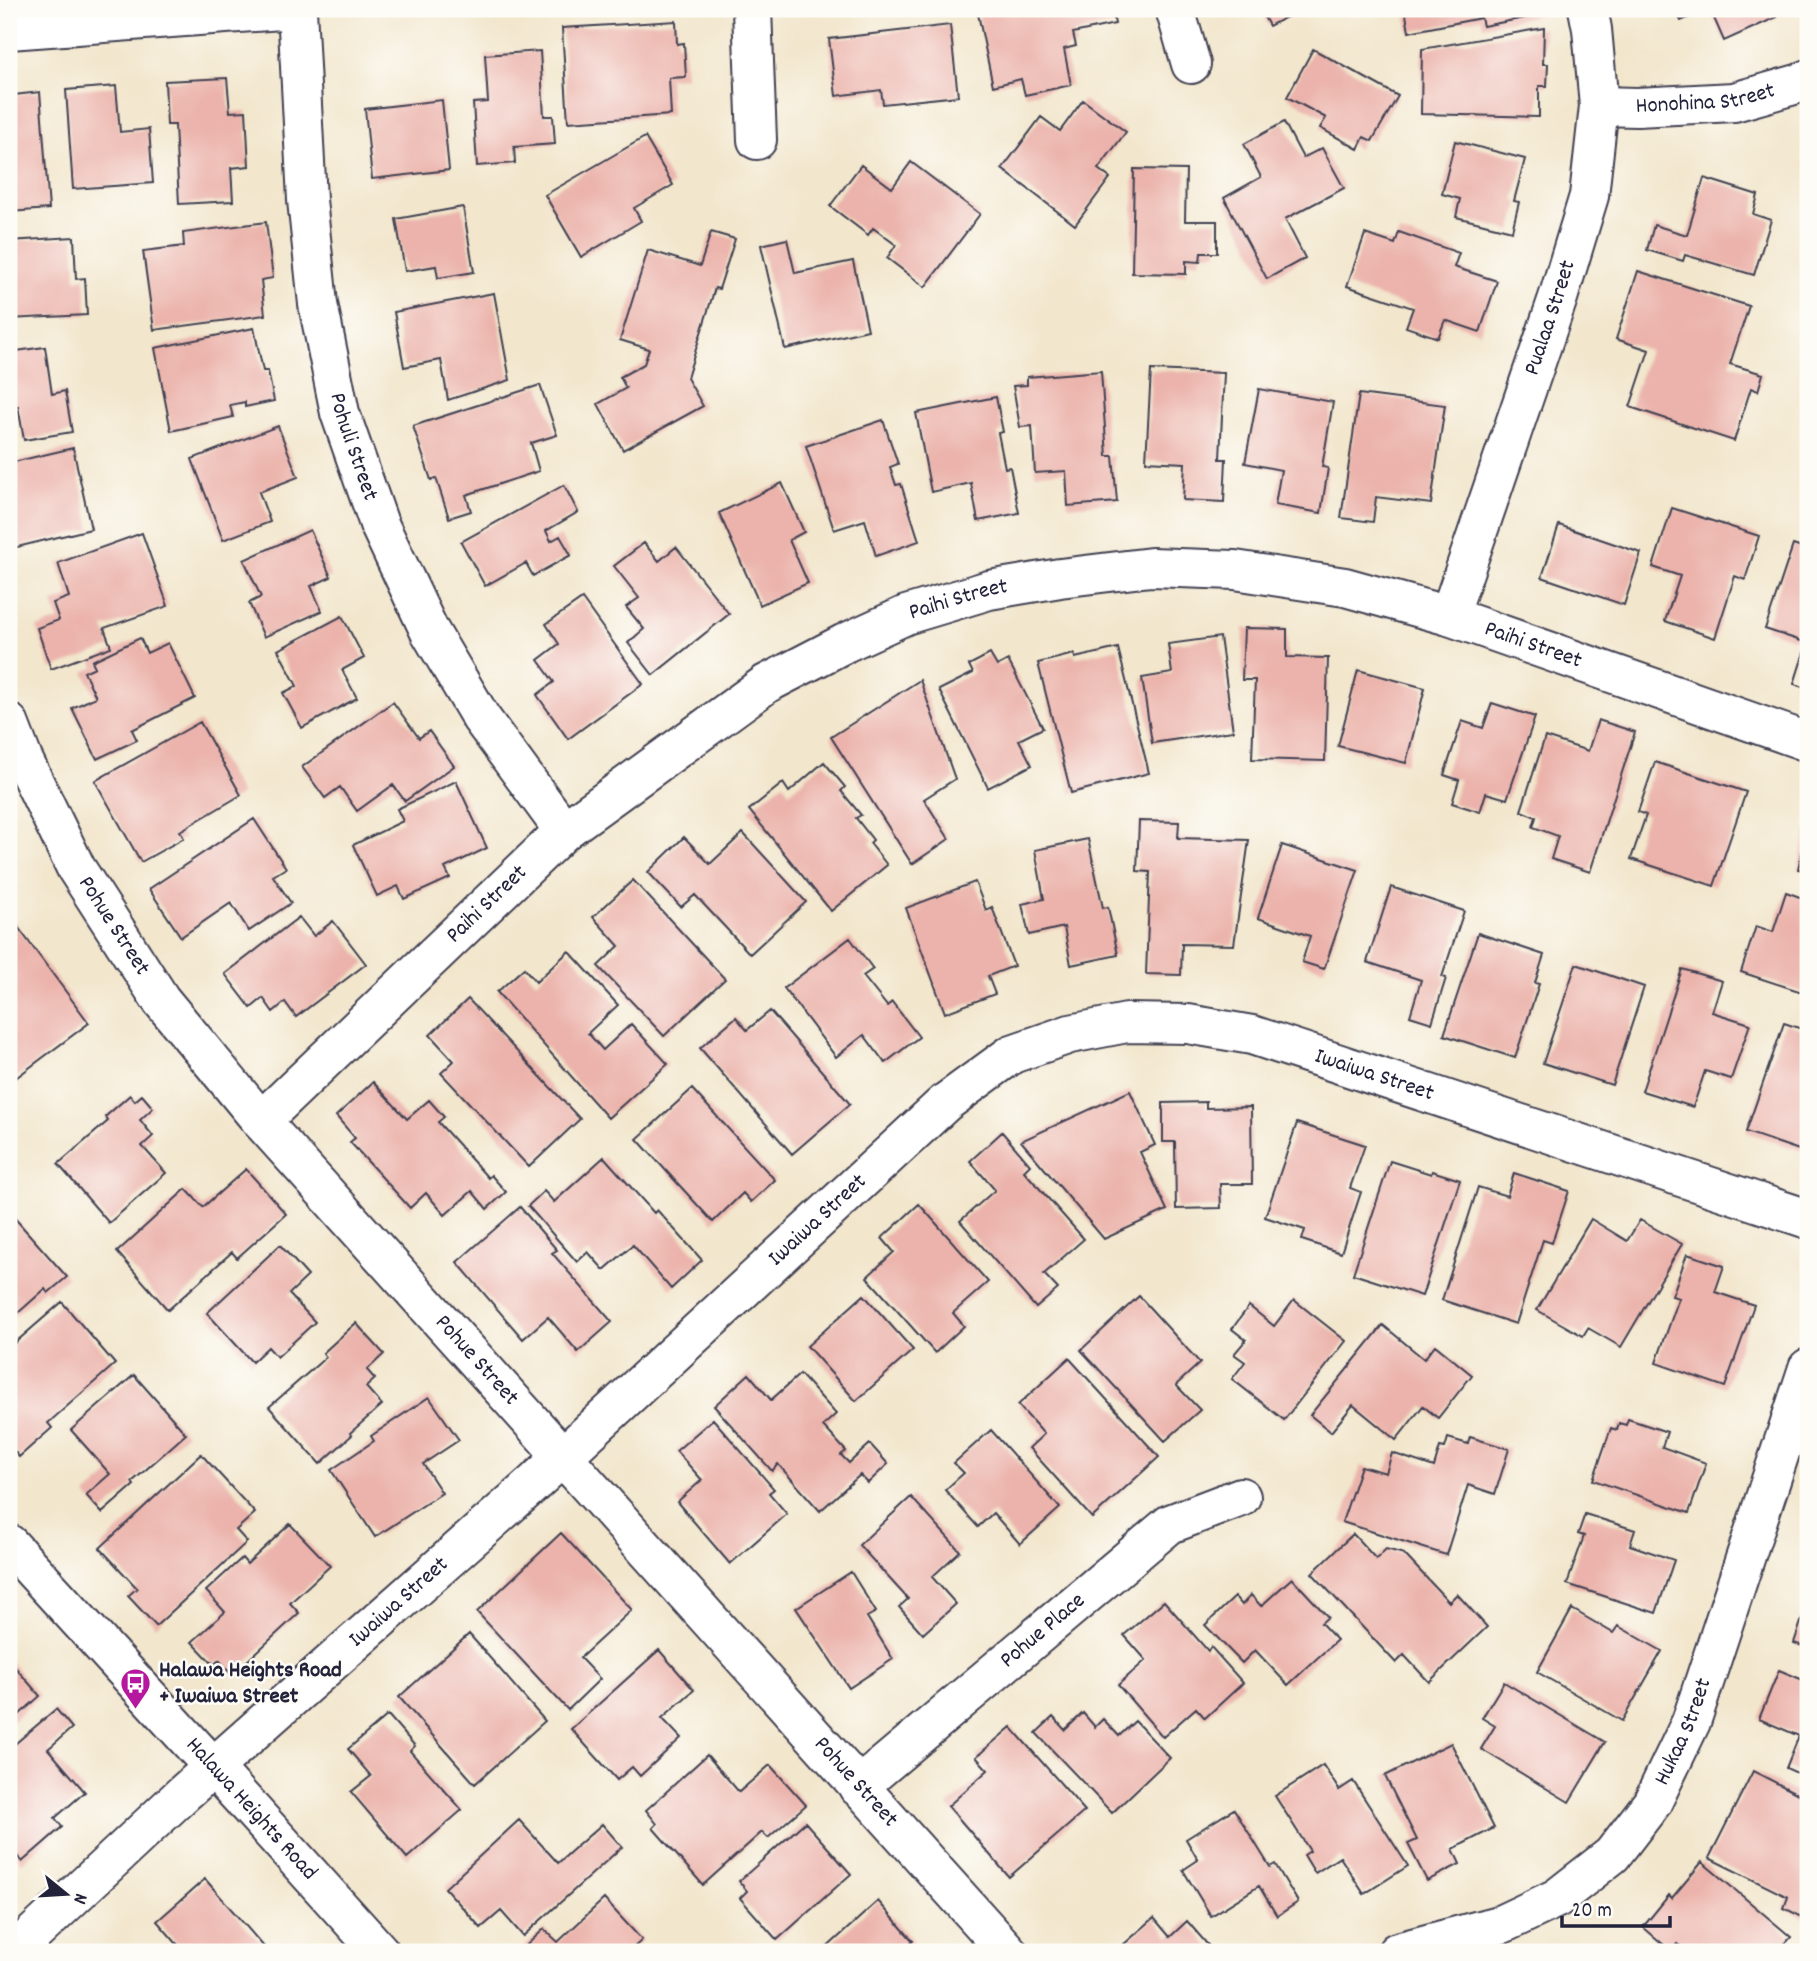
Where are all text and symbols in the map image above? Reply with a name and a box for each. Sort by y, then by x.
street label: Honohina Street [1635,75,1779,124]
street label: Pualaa Street [1516,256,1585,380]
street label: Pohuli Street [320,390,386,505]
street label: Paihi Street [905,571,1010,630]
street label: Paihi Street [1480,613,1586,678]
street label: Paihi Street [439,858,535,952]
street label: Pohue Street [69,870,158,982]
street label: Iwaiwa Street [1310,1040,1438,1111]
street label: Iwaiwa Street [761,1166,875,1275]
street label: Pohue Street [427,1308,526,1413]
street label: Iwaiwa Street [342,1549,456,1656]
street label: Pohue Place [993,1585,1093,1677]
place label: Halawa Heights Road + Iwaiwa Street [159,1655,342,1714]
bus stop icon: Halawa Heights Road + Iwaiwa Street [119,1667,153,1711]
street label: Hukaa Street [1646,1674,1721,1791]
street label: Pohue Street [806,1729,905,1835]
street label: Halawa Heights Road [177,1730,325,1888]
north arrow [32,1860,102,1930]
scale bar [1562,1884,1670,1928]
text: N [65,1890,93,1907]
text: 20 m [1572,1897,1612,1927]

